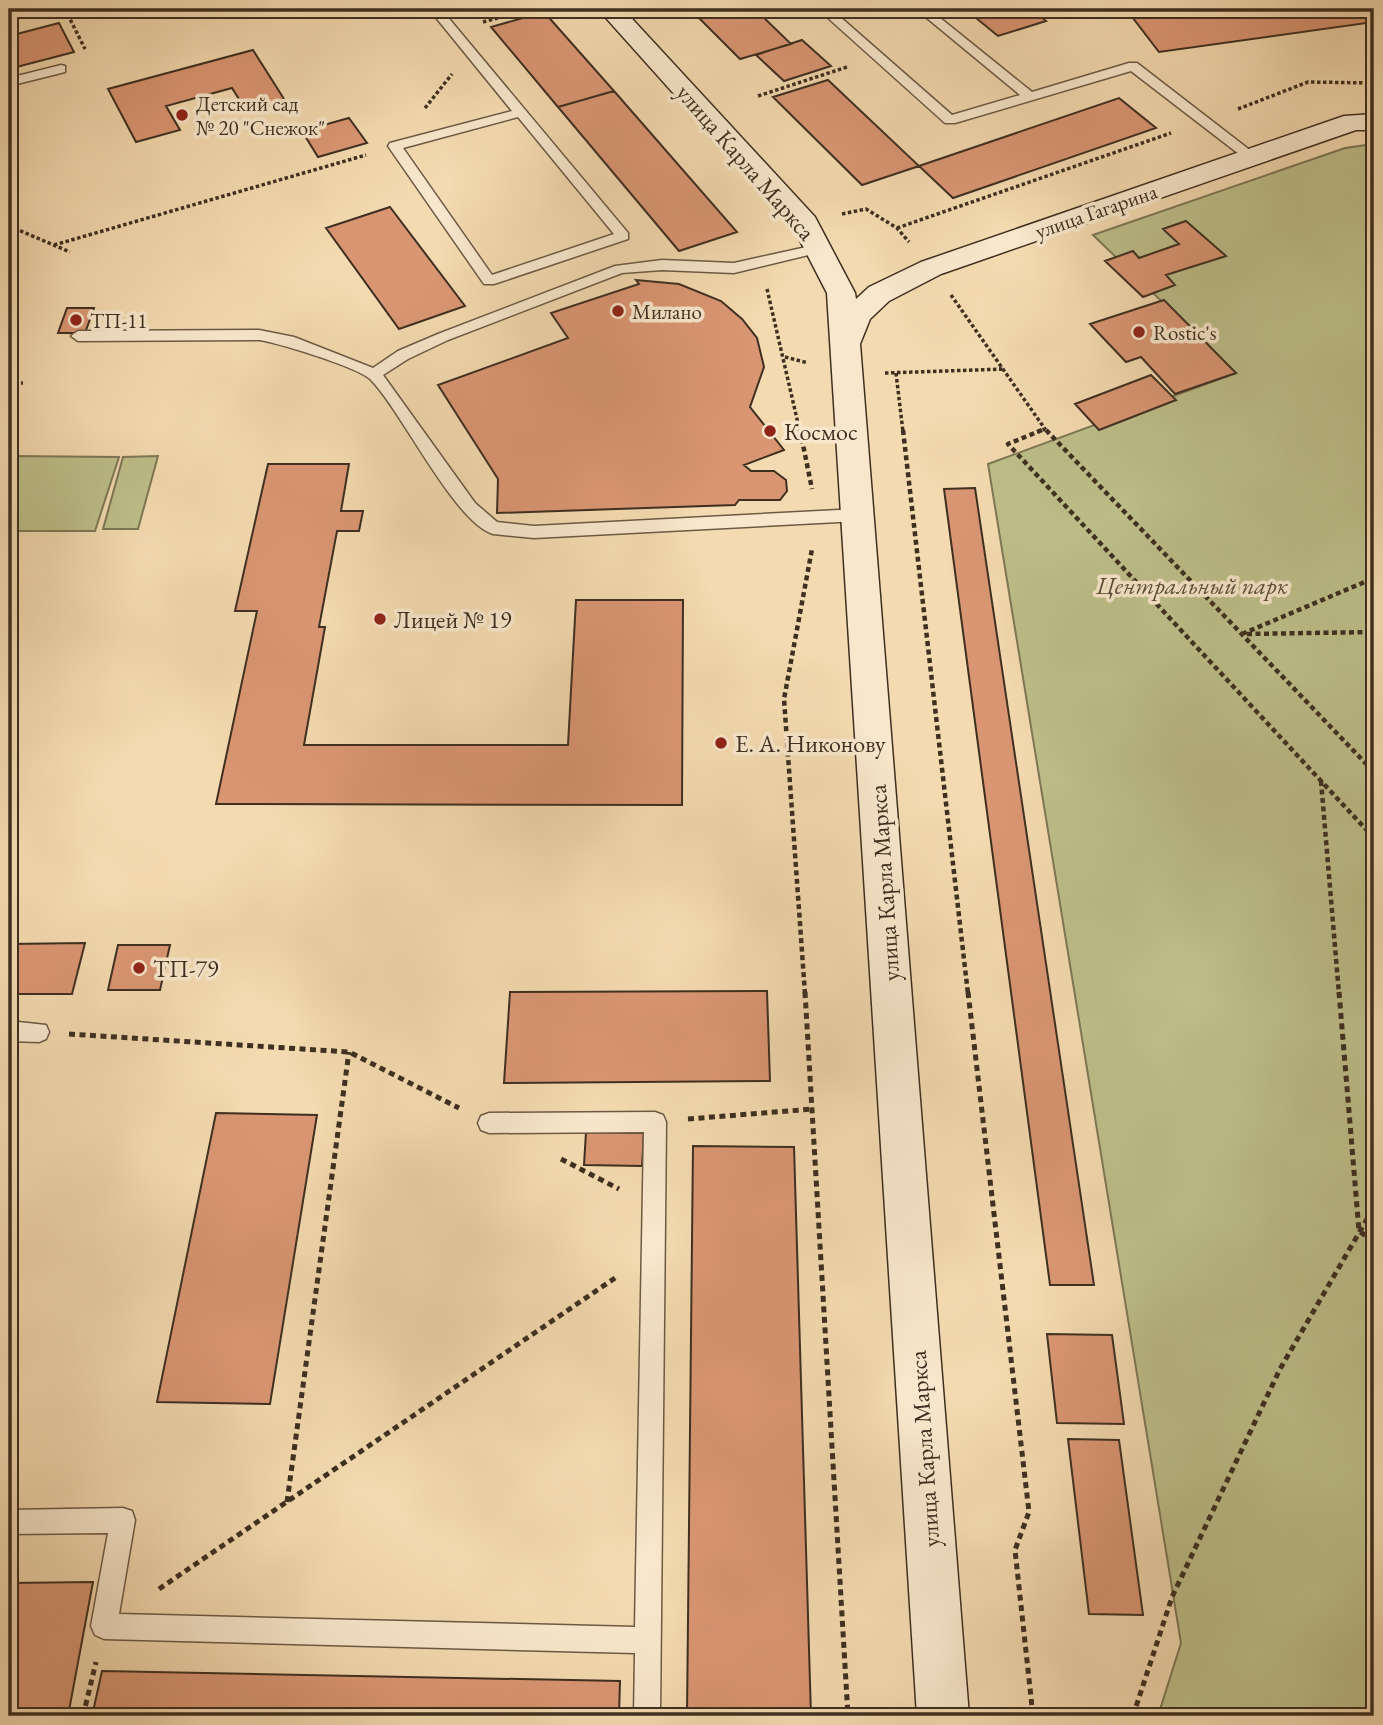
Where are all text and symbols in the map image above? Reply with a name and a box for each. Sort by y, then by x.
street label: улица Карла Маркса [670,77,823,247]
place label: Детский сад № 20 "Снежок" [196,90,325,141]
marker: Детский сад № 20 "Снежок" [174,107,190,123]
street label: улица Гагарина [1031,177,1161,244]
place label: Милано [632,298,702,325]
marker: Милано [610,303,626,319]
place label: ТП-11 [90,307,147,334]
marker: ТП-11 [68,312,84,328]
place label: Rostic's [1153,319,1217,346]
marker: Rostic's [1131,324,1147,340]
place label: Космос [784,416,858,447]
marker: Космос [762,423,778,439]
park label: Центральный парк [1095,570,1288,601]
place label: Лицей № 19 [394,604,512,635]
marker: Лицей № 19 [372,611,388,627]
place label: Е. А. Никонову [735,728,886,759]
marker: Е. А. Никонову [713,735,729,751]
street label: улица Карла Маркса [862,783,906,982]
place label: ТП-79 [153,953,219,984]
marker: ТП-79 [131,960,147,976]
street label: улица Карла Маркса [902,1349,946,1548]

